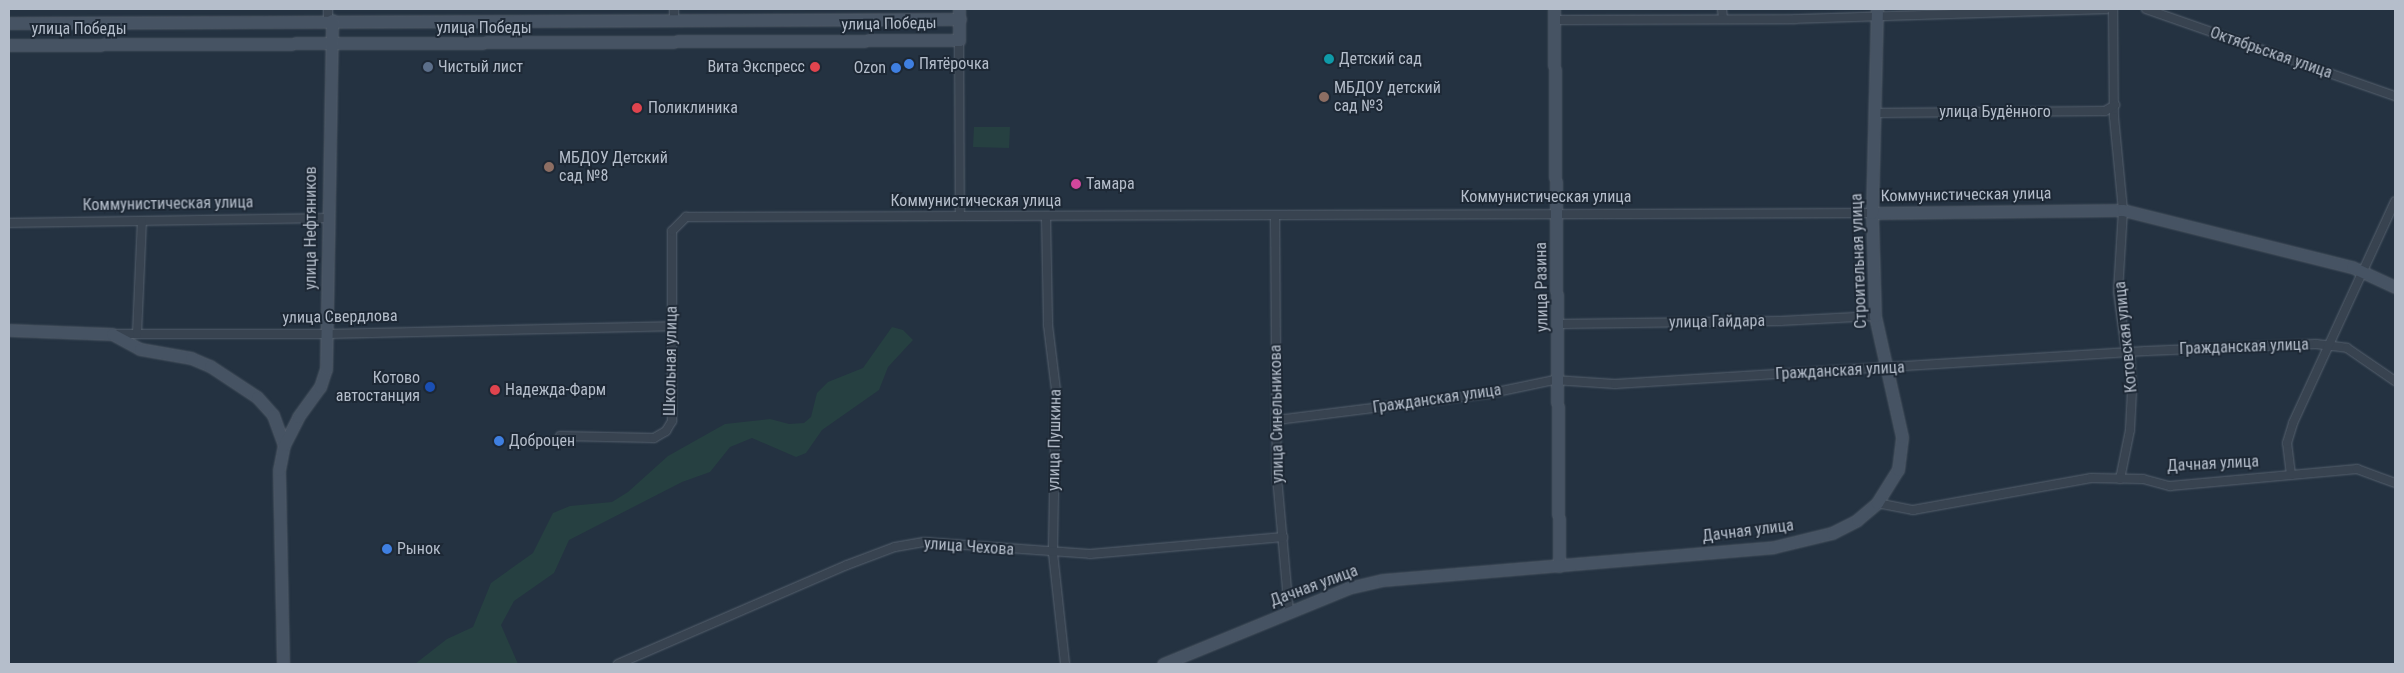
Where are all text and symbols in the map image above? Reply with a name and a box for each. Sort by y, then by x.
street label: улица Победы [841,14,937,34]
street label: улица Победы [436,18,532,38]
street label: улица Победы [31,19,127,39]
street label: Октябрьская улица [2207,23,2335,83]
place label: Детский сад [1339,49,1422,69]
marker: Детский сад [1323,53,1335,65]
place label: Пятёрочка [919,54,989,74]
place label: Чистый лист [438,57,523,77]
place label: Вита Экспресс [707,57,805,77]
place label: Ozon [854,58,886,78]
marker: Пятёрочка [903,58,915,70]
marker: Чистый лист [422,61,434,73]
marker: Вита Экспресс [809,61,821,73]
marker: Ozon [890,62,902,74]
place label: МБДОУ детский сад №3 [1334,78,1441,116]
marker: МБДОУ детский сад №3 [1318,91,1330,103]
place label: Поликлиника [648,98,738,118]
marker: Поликлиника [630,101,644,115]
street label: улица Будённого [1939,102,2051,122]
place label: МБДОУ Детский сад №8 [559,148,668,186]
marker: МБДОУ Детский сад №8 [543,161,555,173]
street label: улица Нефтяников [301,166,321,290]
place label: Тамара [1086,174,1135,194]
marker: Тамара [1070,178,1082,190]
street label: Коммунистическая улица [1880,184,2052,206]
street label: Коммунистическая улица [1461,187,1631,207]
street label: Коммунистическая улица [891,191,1061,211]
street label: Коммунистическая улица [82,193,254,215]
street label: Строительная улица [1847,193,1871,329]
street label: улица Разина [1532,242,1552,332]
street label: Котовская улица [2111,280,2141,394]
street label: улица Свердлова [282,306,398,328]
street label: Школьная улица [660,306,682,416]
street label: улица Гайдара [1669,312,1765,332]
street label: Гражданская улица [2179,335,2309,359]
street label: улица Синельникова [1266,345,1288,483]
street label: Гражданская улица [1775,358,1905,384]
place label: Котово автостанция [336,368,420,406]
place label: Надежда-Фарм [505,380,606,400]
street label: Гражданская улица [1371,380,1503,418]
marker: Котово автостанция [424,381,436,393]
marker: Надежда-Фарм [489,384,501,396]
street label: улица Пушкина [1045,389,1065,491]
place label: Доброцен [509,431,575,451]
marker: Доброцен [493,435,505,447]
street label: Дачная улица [2167,452,2259,476]
street label: Дачная улица [1701,516,1795,546]
street label: улица Чехова [923,534,1015,560]
place label: Рынок [397,539,441,559]
marker: Рынок [381,543,393,555]
street label: Дачная улица [1268,561,1360,611]

